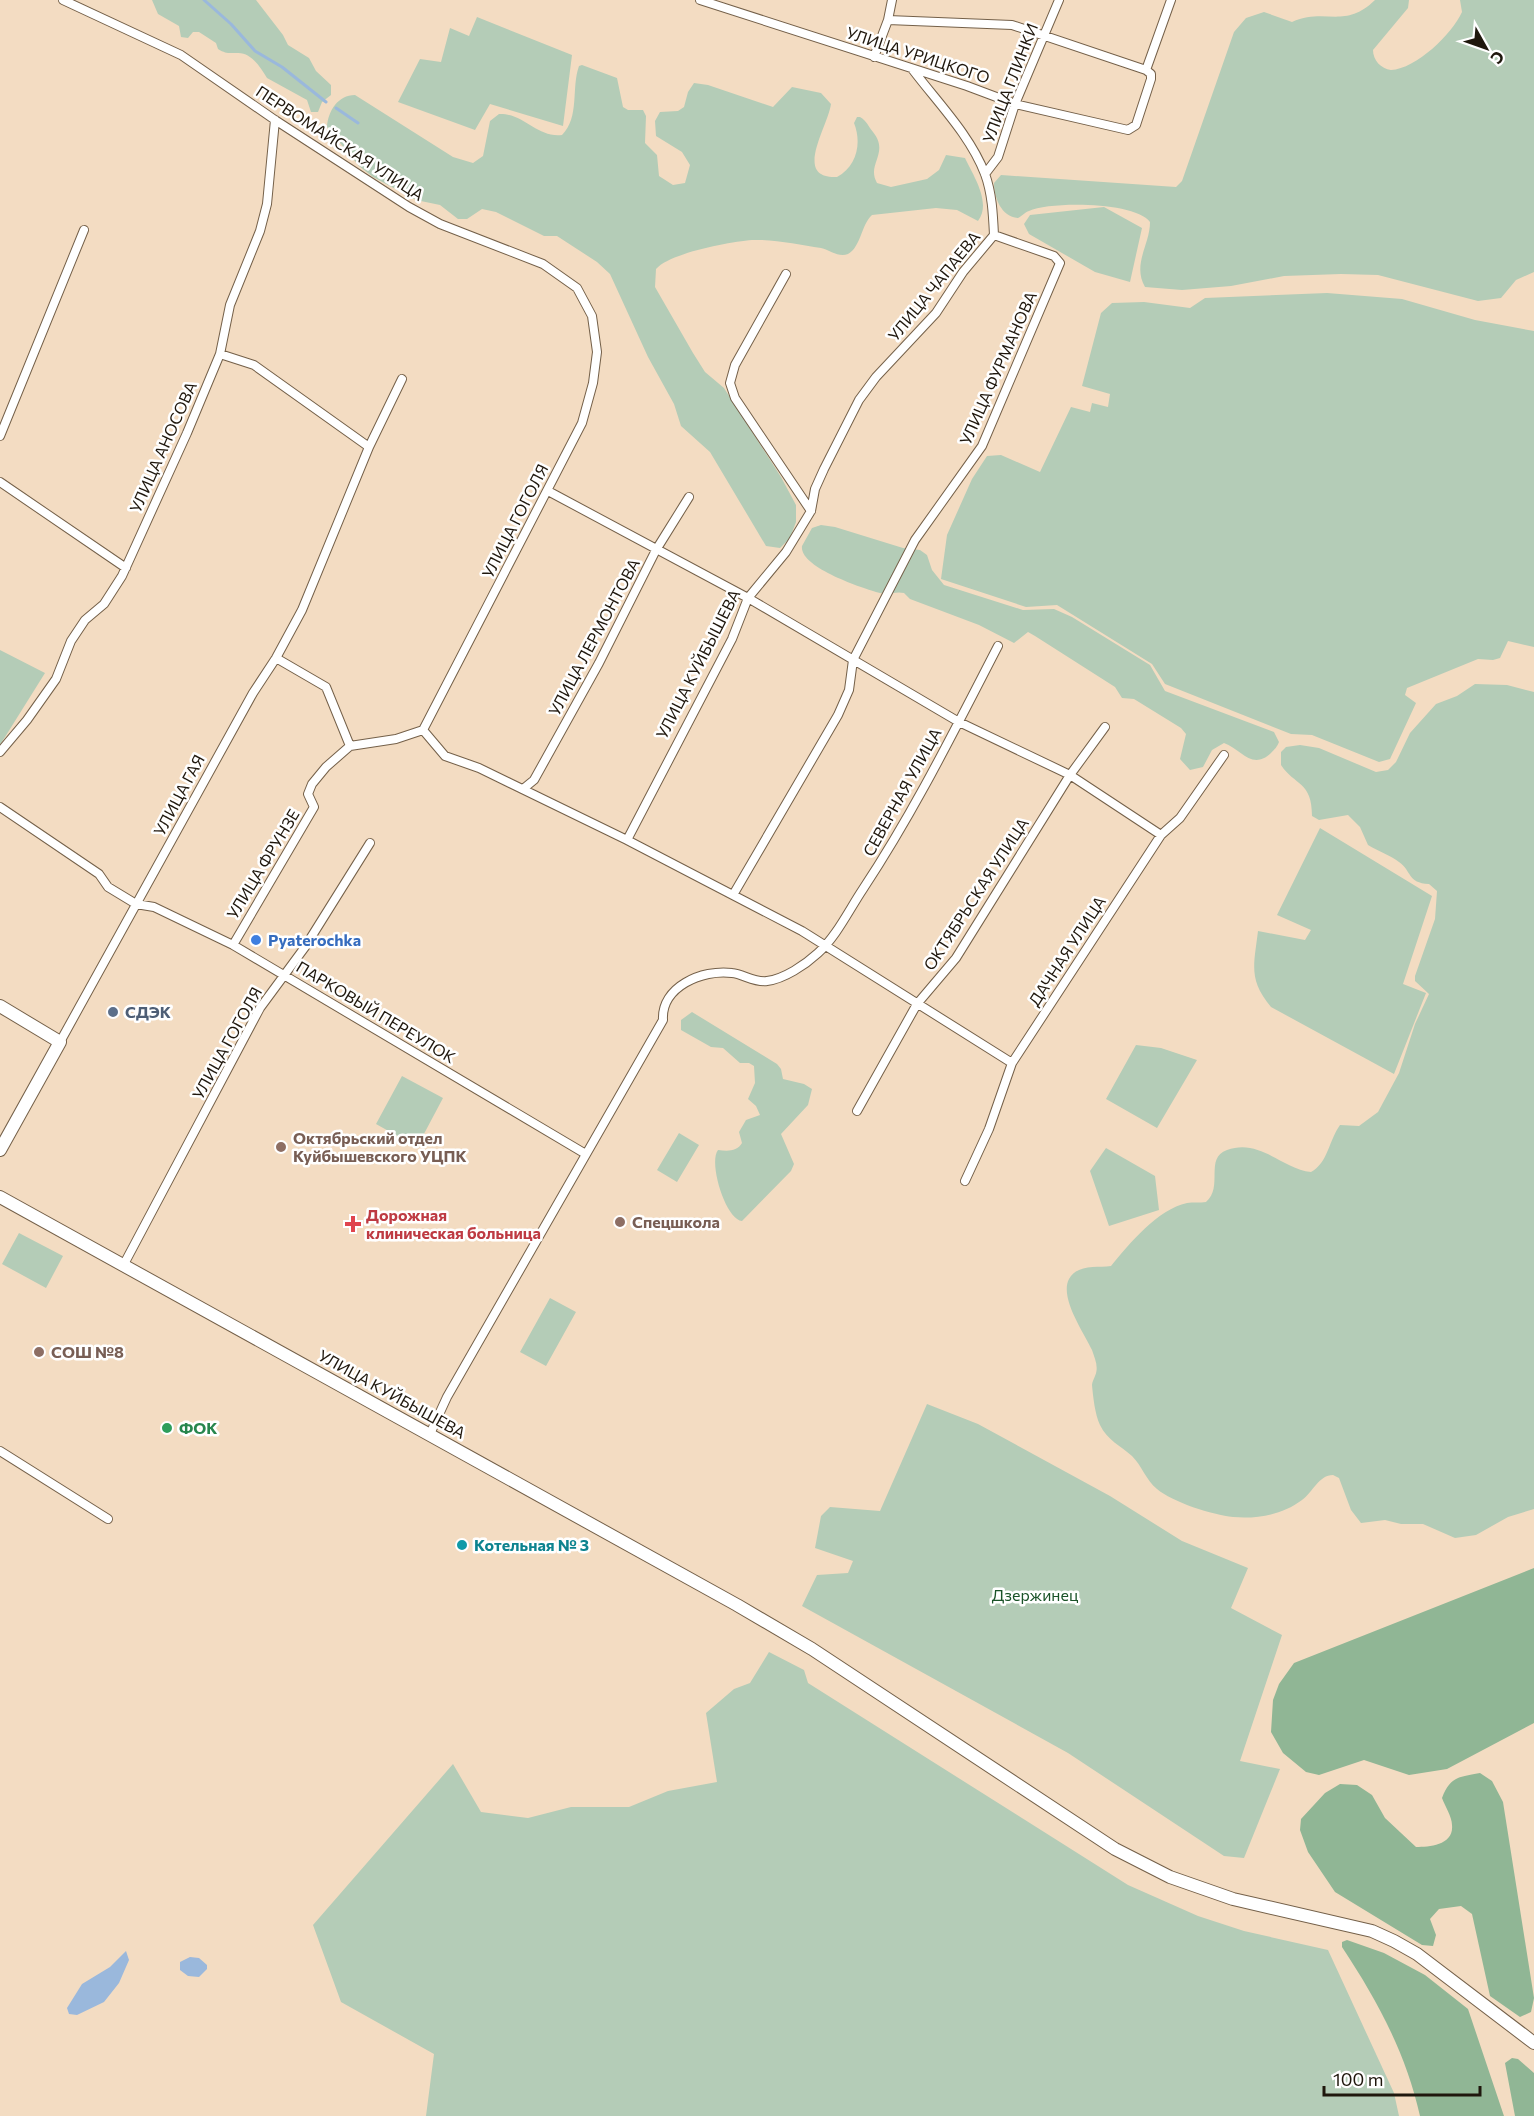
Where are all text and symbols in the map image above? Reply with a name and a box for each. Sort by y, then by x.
north arrow [1456,18,1516,78]
street label: УЛИЦА ГЛИНКИ [978,20,1041,145]
street label: УЛИЦА УРИЦКОГО [844,22,992,87]
text: С [1487,48,1509,68]
street label: ПЕРВОМАЙСКАЯ УЛИЦА [253,81,428,204]
street label: УЛИЦА ЧАПАЕВА [884,227,984,344]
street label: УЛИЦА ФУРМАНОВА [955,288,1040,448]
street label: УЛИЦА АНОСОВА [125,378,200,515]
street label: УЛИЦА ГОГОЛЯ [478,461,551,581]
street label: УЛИЦА ЛЕРМОНТОВА [544,555,643,719]
street label: УЛИЦА КУЙБЫШЕВА [652,586,744,742]
street label: СЕВЕРНАЯ УЛИЦА [858,724,945,859]
street label: УЛИЦА ГАЯ [149,751,208,839]
street label: УЛИЦА ФРУНЗЕ [222,805,303,922]
street label: ОКТЯБРЬСКАЯ УЛИЦА [919,814,1032,973]
street label: ДАЧНАЯ УЛИЦА [1024,892,1109,1009]
place label: Pyaterochka [268,930,361,949]
marker: Pyaterochka [249,933,263,947]
street label: ПАРКОВЫЙ ПЕРЕУЛОК [293,957,459,1067]
street label: УЛИЦА ГОГОЛЯ [188,983,265,1102]
place label: СДЭК [125,1002,171,1021]
marker: СДЭК [106,1005,120,1019]
place label: Октябрьский отдел Куйбышевского УЦПК [293,1128,467,1165]
marker: Октябрьский отдел Куйбышевского УЦПК [274,1140,288,1154]
place label: Дорожная клиническая больница [366,1205,541,1242]
place label: Спецшкола [632,1212,720,1231]
marker: Дорожная клиническая больница [344,1215,362,1233]
marker: Спецшкола [613,1215,627,1229]
place label: СОШ №8 [51,1342,124,1361]
marker: СОШ №8 [32,1345,46,1359]
street label: УЛИЦА КУЙБЫШЕВА [315,1345,469,1442]
place label: ФОК [179,1418,218,1437]
marker: ФОК [160,1421,174,1435]
place label: Котельная № 3 [474,1535,589,1554]
marker: Котельная № 3 [455,1538,469,1552]
park label: Дзержинец [992,1585,1079,1604]
scale bar [1324,2059,1480,2097]
text: 100 m [1333,2068,1383,2090]

